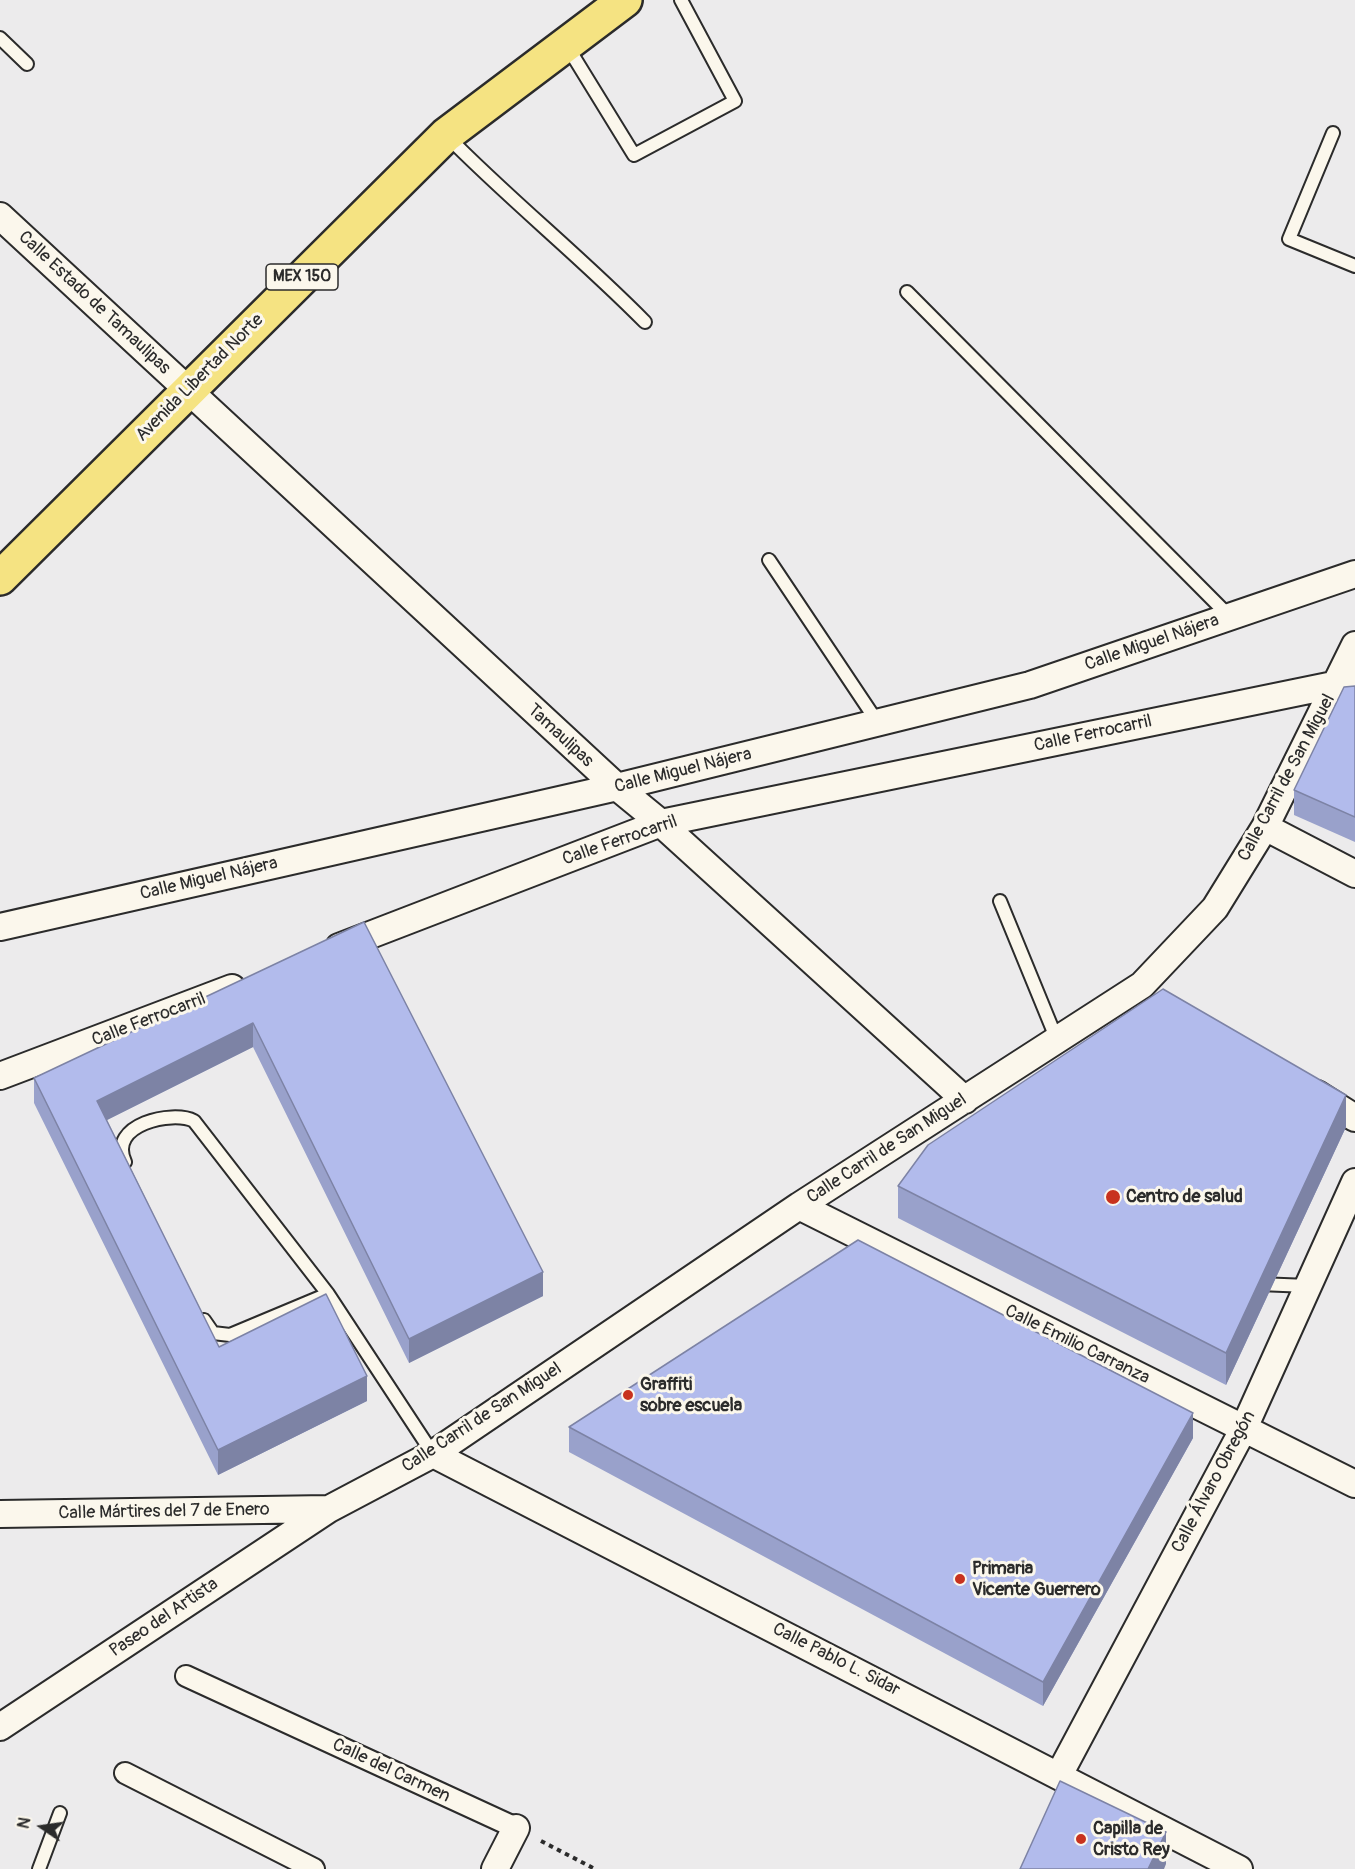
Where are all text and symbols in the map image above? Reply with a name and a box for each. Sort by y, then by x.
street label: Calle Estado de Tamaulipas [13,227,175,379]
road number: MEX 150 [266,264,338,290]
street label: Avenida Libertad Norte [132,310,268,446]
street label: Calle Miguel Nájera [1082,610,1222,676]
street label: Calle Carril de San Miguel [1234,691,1340,865]
street label: Tamaulipas [522,700,598,772]
street label: Calle Ferrocarril [1032,711,1154,757]
street label: Calle Miguel Nájera [612,744,754,798]
street label: Calle Ferrocarril [560,811,680,871]
street label: Calle Miguel Nájera [138,853,280,905]
street label: Calle Ferrocarril [89,988,209,1052]
street label: Calle Carril de San Miguel [803,1089,971,1209]
place label: Centro de salud [1126,1186,1243,1208]
marker: Centro de salud [1104,1188,1122,1206]
street label: Calle Emilio Carranza [1001,1301,1153,1389]
street label: Calle Carril de San Miguel [398,1358,566,1478]
place label: Graffiti sobre escuela [640,1374,742,1416]
marker: Graffiti sobre escuela [621,1388,635,1402]
street label: Calle Álvaro Obregón [1167,1407,1261,1557]
street label: Calle Mártires del 7 de Enero [58,1499,270,1525]
place label: Primaria Vicente Guerrero [972,1558,1101,1600]
marker: Primaria Vicente Guerrero [953,1572,967,1586]
street label: Paseo del Artista [106,1574,222,1662]
street label: Calle Pablo L. Sidar [769,1619,903,1701]
street label: Calle del Carmen [329,1734,453,1808]
north arrow [12,1797,72,1857]
text: N [13,1815,35,1830]
place label: Capilla de Cristo Rey [1093,1818,1170,1860]
marker: Capilla de Cristo Rey [1074,1832,1088,1846]

